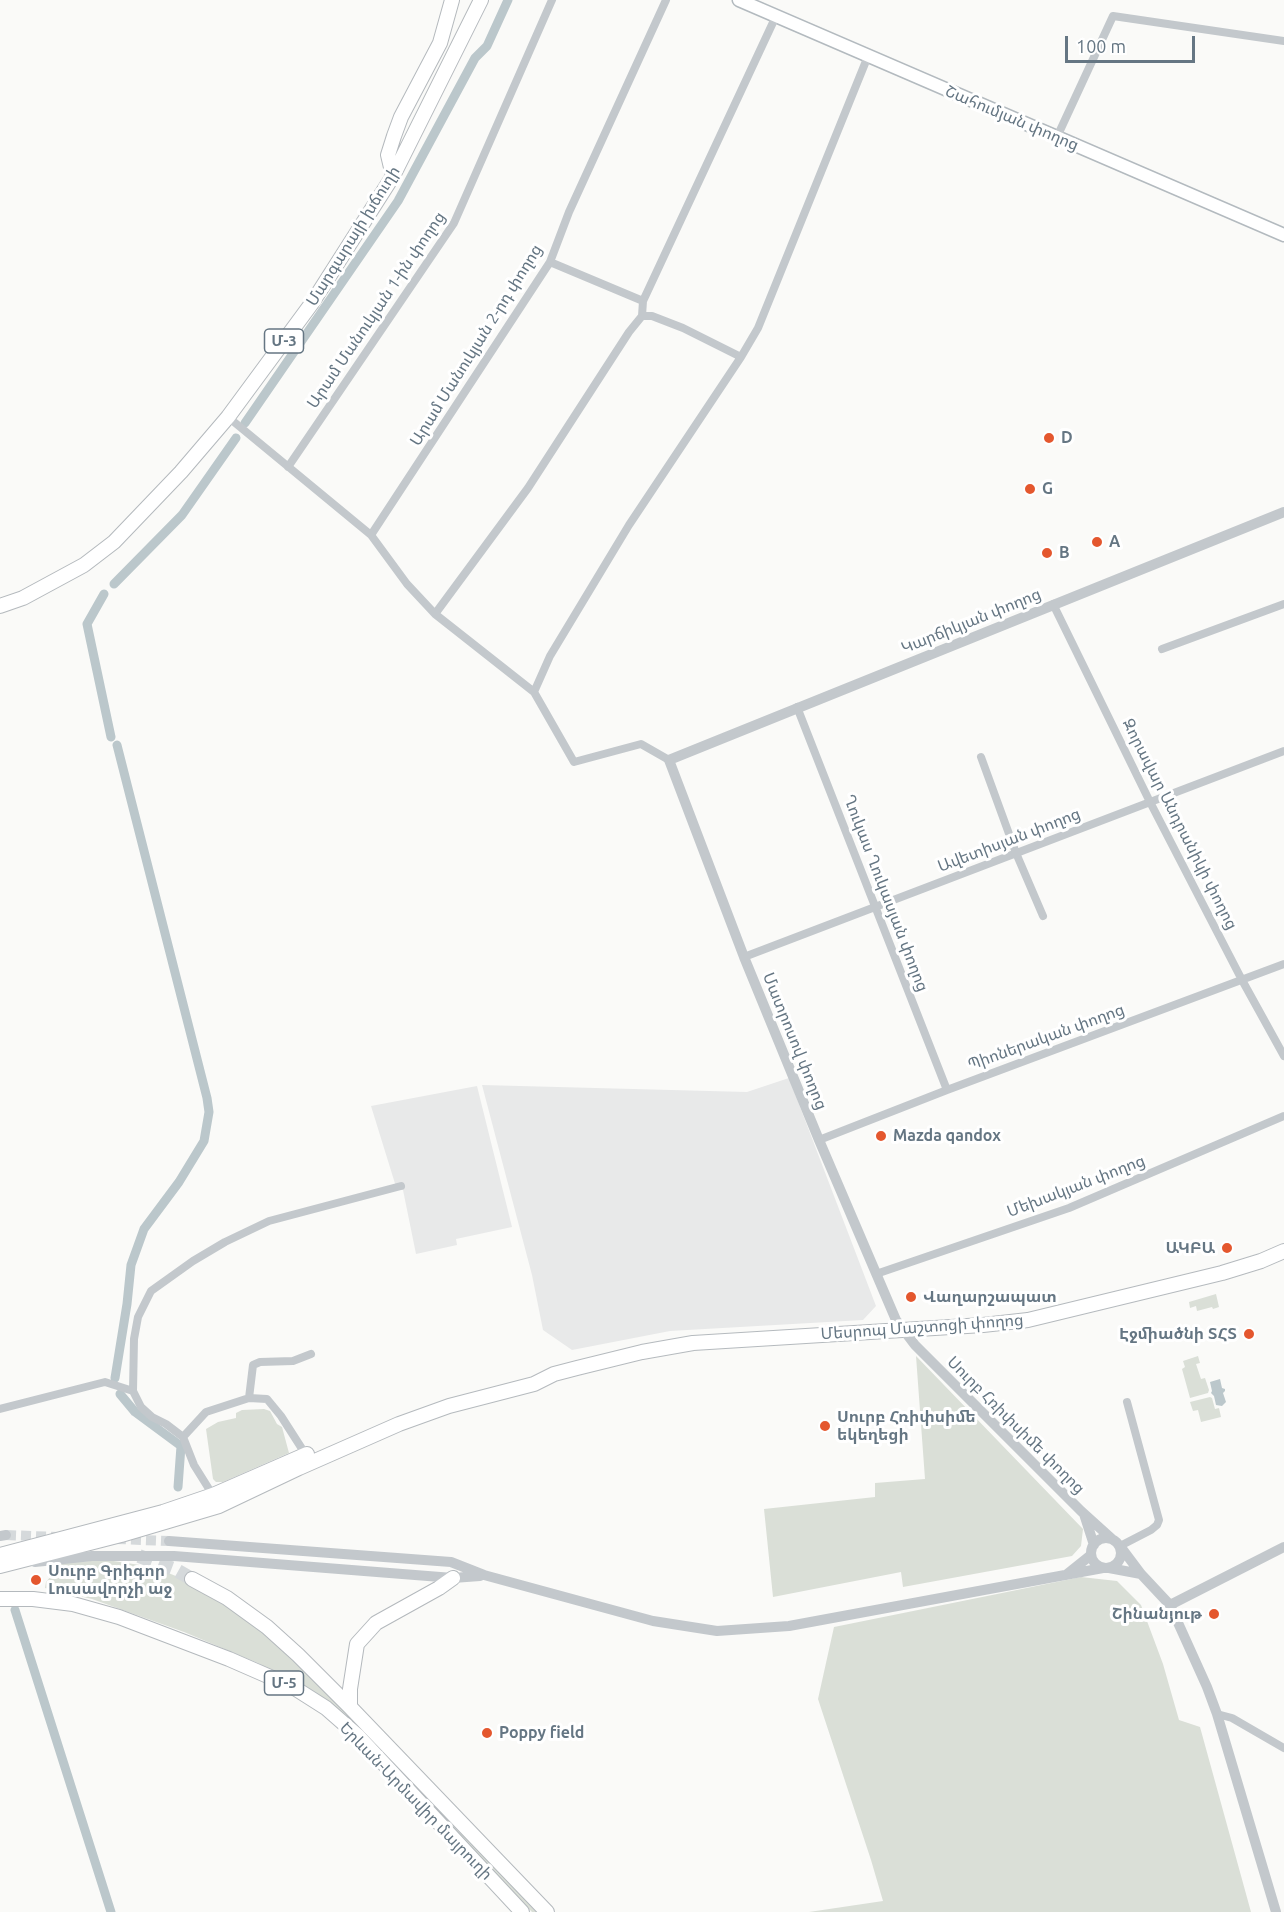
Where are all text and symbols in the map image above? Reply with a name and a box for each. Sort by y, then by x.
scale bar [1068,24,1198,62]
text: 100 m [1076,36,1126,56]
street label: Շահումյան փողոց [942,81,1082,155]
street label: Մարգարայի խճուղի [302,163,404,309]
street label: Արամ Մանուկյան 1-ին փողոց [303,208,449,412]
street label: Արամ Մանուկյան 2-րդ փողոց [406,241,546,449]
road number: Մ-3 [264,329,304,353]
place label: D [1061,428,1073,448]
marker: D [1042,431,1056,445]
place label: G [1042,479,1053,499]
marker: G [1023,482,1037,496]
place label: A [1109,532,1120,552]
marker: A [1090,535,1104,549]
place label: B [1059,543,1070,563]
marker: B [1040,546,1054,560]
street label: Կարճիկյան փողոց [898,584,1044,658]
street label: Զորավար Անդրանիկի փողոց [1118,715,1242,933]
street label: Ղուկաս Ղուկասյան փողոց [839,792,933,994]
street label: Ավետիսյան փողոց [935,804,1083,876]
street label: Մատրոսով փողոց [759,970,831,1112]
street label: Պիոներական փողոց [965,1000,1127,1074]
place label: Mazda qandox [893,1126,1001,1146]
marker: Mazda qandox [874,1129,888,1143]
street label: Մեխակյան փողոց [1004,1151,1148,1221]
place label: ԱԿԲԱ [1166,1238,1215,1258]
marker: ԱԿԲԱ [1220,1241,1234,1255]
place label: Վաղարշապատ [923,1287,1057,1307]
marker: Վաղարշապատ [904,1290,918,1304]
street label: Մեսրոպ Մաշտոցի փողոց [820,1310,1024,1344]
place label: Էջմիածնի ՏՀՏ [1119,1324,1237,1344]
marker: Էջմիածնի ՏՀՏ [1242,1327,1256,1341]
street label: Սուրբ Հռիփսիմե փողոց [943,1352,1089,1498]
place label: Սուրբ Հռիփսիմե եկեղեցի [837,1407,976,1445]
marker: Սուրբ Հռիփսիմե եկեղեցի [818,1419,832,1433]
place label: Սուրբ Գրիգոր Լուսավորչի աջ [48,1561,172,1599]
marker: Սուրբ Գրիգոր Լուսավորչի աջ [29,1573,43,1587]
place label: Շինանյութ [1112,1604,1202,1624]
marker: Շինանյութ [1207,1607,1221,1621]
road number: Մ-5 [264,1671,304,1695]
street label: Երևան-Արմավիր մայրուղի [336,1718,496,1884]
place label: Poppy field [499,1723,584,1743]
marker: Poppy field [480,1726,494,1740]

